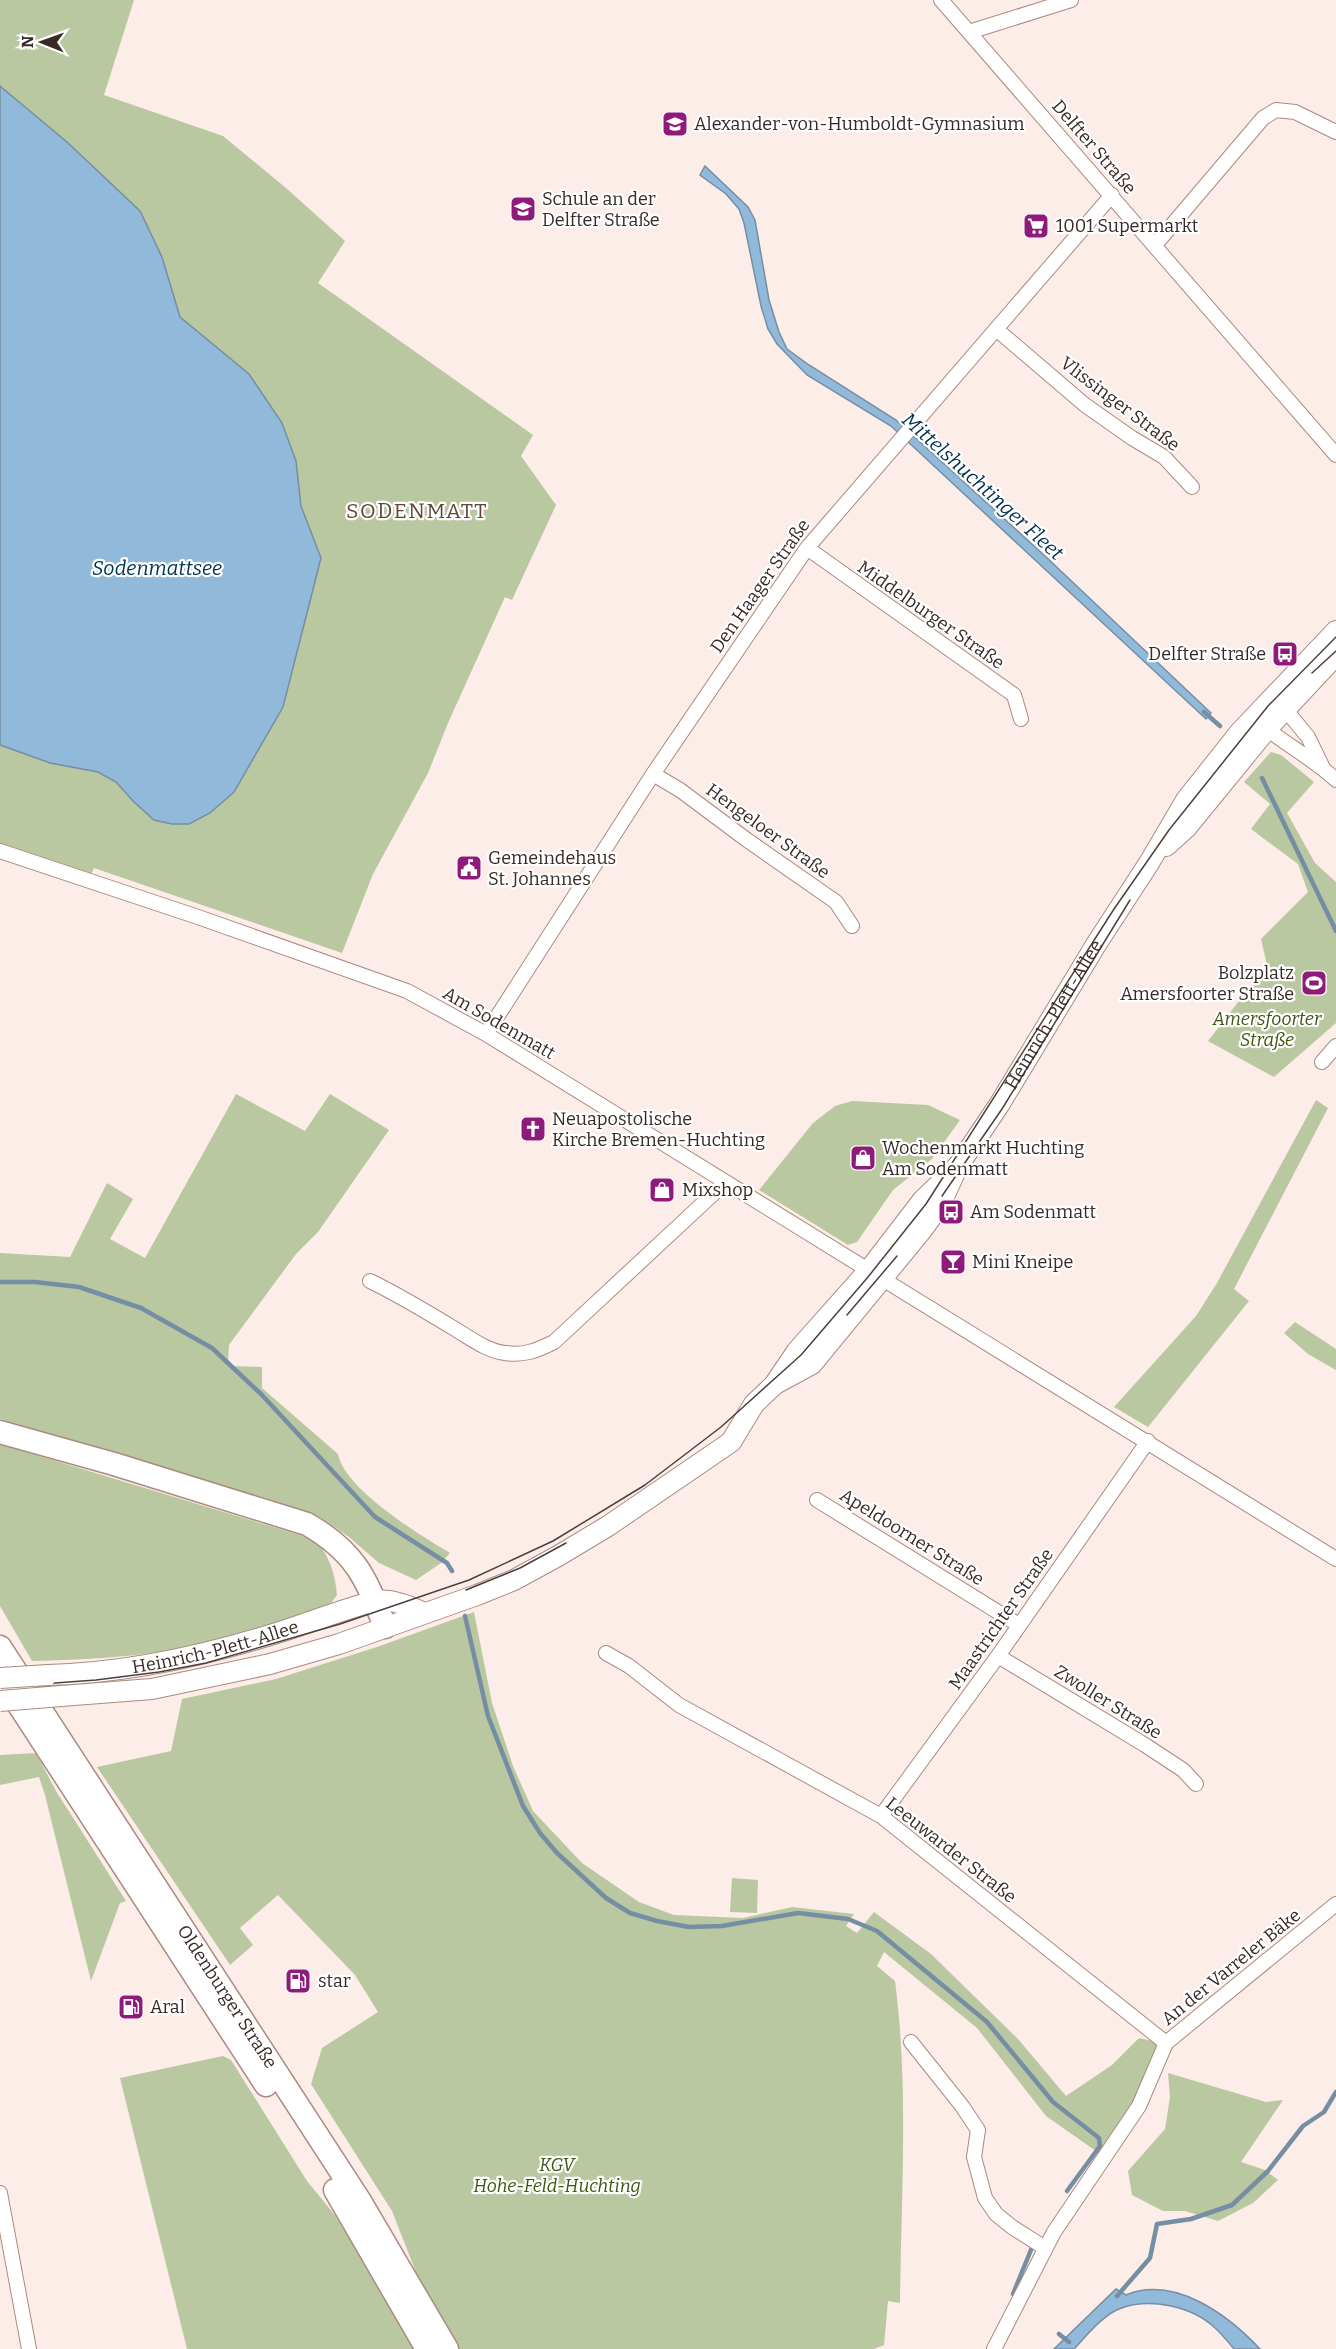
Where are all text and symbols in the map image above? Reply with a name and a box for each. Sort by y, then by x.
north arrow [12,12,72,72]
text: N [18,35,37,48]
street label: Delfter Straße [1047,95,1141,199]
school or university icon: Alexander-von-Humboldt-Gymnasium [660,109,690,139]
place label: Alexander-von-Humboldt-Gymnasium [694,113,1025,135]
place label: Schule an der Delfter Straße [542,188,660,231]
school or university icon: Schule an der Delfter Straße [508,194,538,224]
supermarket icon: 1001 Supermarkt [1021,211,1051,241]
place label: 1001 Supermarkt [1056,215,1199,237]
street label: Vlissinger Straße [1056,352,1184,456]
water label: Mittelshuchtinger Fleet [897,407,1069,565]
district label: SODENMATT [346,498,488,524]
street label: Den Haager Straße [706,515,814,657]
water label: Sodenmattsee [92,556,222,580]
street label: Middelburger Straße [853,556,1009,674]
bus stop icon: Delfter Straße [1270,639,1300,669]
place label: Delfter Straße [1148,643,1266,665]
street label: Hengeloer Straße [702,779,834,883]
place label: Gemeindehaus St. Johannes [488,847,616,890]
public building icon: Gemeindehaus St. Johannes [454,853,484,883]
street label: Heinrich-Plett-Allee [1000,936,1107,1094]
place label: Bolzplatz Amersfoorter Straße [1120,962,1294,1005]
sports icon: Bolzplatz Amersfoorter Straße [1299,968,1329,998]
street label: Am Sodenmatt [439,982,559,1064]
park label: Amersfoorter Straße [1212,1008,1322,1051]
place label: Neuapostolische Kirche Bremen-Huchting [552,1108,765,1151]
church icon: Neuapostolische Kirche Bremen-Huchting [518,1114,548,1144]
place label: Wochenmarkt Huchting Am Sodenmatt [882,1137,1084,1180]
shop icon: Wochenmarkt Huchting Am Sodenmatt [848,1143,878,1173]
shop icon: Mixshop [647,1175,677,1205]
place label: Mixshop [682,1179,753,1201]
bus stop icon: Am Sodenmatt [936,1197,966,1227]
place label: Am Sodenmatt [970,1201,1097,1223]
bar icon: Mini Kneipe [938,1247,968,1277]
place label: Mini Kneipe [972,1251,1073,1273]
street label: Apeldoorner Straße [836,1484,988,1590]
street label: Maastrichter Straße [944,1544,1058,1694]
street label: Heinrich-Plett-Allee [130,1616,301,1678]
street label: Zwoller Straße [1050,1660,1166,1744]
street label: Leeuwarder Straße [881,1792,1021,1908]
street label: An der Varreler Bäke [1157,1904,1305,2030]
street label: Oldenburger Straße [173,1921,282,2073]
fuel station icon: star [283,1966,313,1996]
place label: star [318,1970,351,1992]
fuel station icon: Aral [116,1992,146,2022]
place label: Aral [150,1996,185,2018]
park label: KGV Hohe-Feld-Huchting [473,2154,641,2197]

